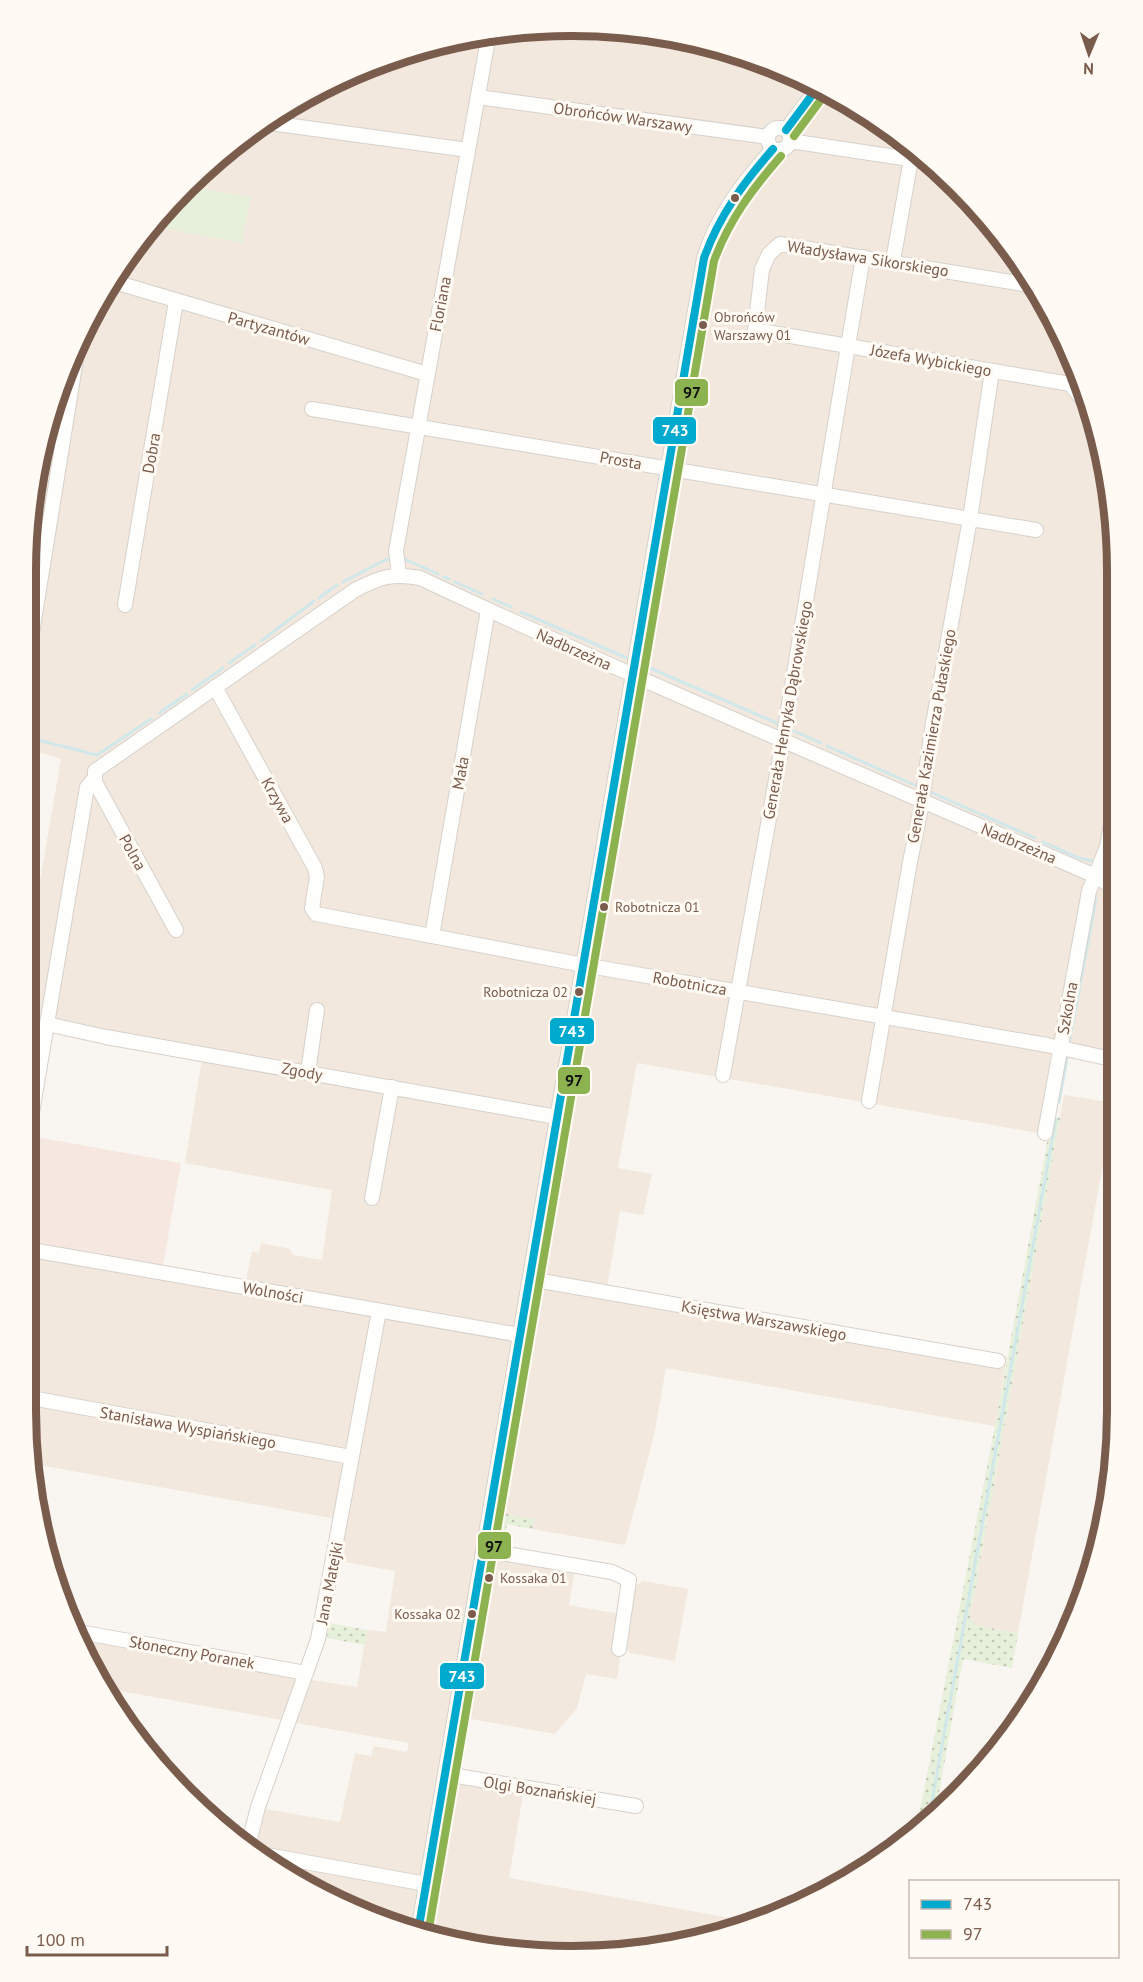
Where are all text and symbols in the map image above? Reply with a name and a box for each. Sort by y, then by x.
north arrow [1059,24,1119,84]
text: N [1083,59,1094,79]
street label: Obrońców Warszawy [552,97,694,137]
unlabelled marker [729,192,741,204]
street label: Władysława Sikorskiego [786,235,950,281]
street label: Floriana [425,275,455,333]
street label: Partyzantów [226,307,312,349]
place label: Obrońców Warszawy 01 [714,308,791,344]
marker: Obrońców Warszawy 01 [697,319,709,331]
street label: Józefa Wybickiego [868,339,993,381]
line badge: 97 [674,378,709,407]
text: 97 [683,382,701,402]
line badge: 743 [652,416,697,445]
text: 743 [661,420,689,440]
street label: Dobra [138,431,164,475]
street label: Prosta [598,446,644,474]
street label: Generała Henryka Dąbrowskiego [758,599,816,821]
street label: Nadbrzeżna [533,624,615,674]
street label: Generała Kazimierza Pułaskiego [902,627,960,845]
street label: Mała [447,755,473,791]
street label: Krzywa [257,774,299,826]
street label: Nadbrzeżna [978,818,1060,868]
street label: Polna [115,830,151,874]
place label: Robotnicza 01 [615,898,700,916]
marker: Robotnicza 01 [598,901,610,913]
street label: Robotnicza [651,967,729,999]
street label: Szkolna [1053,980,1081,1036]
place label: Robotnicza 02 [483,983,568,1001]
marker: Robotnicza 02 [573,986,585,998]
line badge: 743 [549,1017,595,1045]
text: 743 [558,1021,586,1041]
street label: Zgody [280,1058,325,1085]
line badge: 97 [557,1066,591,1095]
text: 97 [565,1070,583,1090]
street label: Wolności [241,1277,305,1307]
street label: Księstwa Warszawskiego [680,1296,848,1344]
street label: Stanisława Wyspiańskiego [98,1402,278,1452]
line badge: 97 [477,1531,512,1560]
text: 97 [485,1536,503,1556]
street label: Jana Matejki [311,1540,347,1627]
place label: Kossaka 01 [500,1569,567,1587]
marker: Kossaka 01 [483,1572,495,1584]
place label: Kossaka 02 [394,1605,461,1623]
marker: Kossaka 02 [466,1608,478,1620]
street label: Słoneczny Poranek [128,1631,257,1673]
line badge: 743 [439,1662,485,1690]
text: 743 [448,1666,476,1686]
street label: Olgi Boznańskiej [482,1771,598,1809]
legend [909,1880,1119,1958]
text: 743 [963,1892,992,1915]
scale bar [27,1919,166,1957]
text: 97 [963,1922,983,1945]
text: 100 m [36,1928,85,1951]

